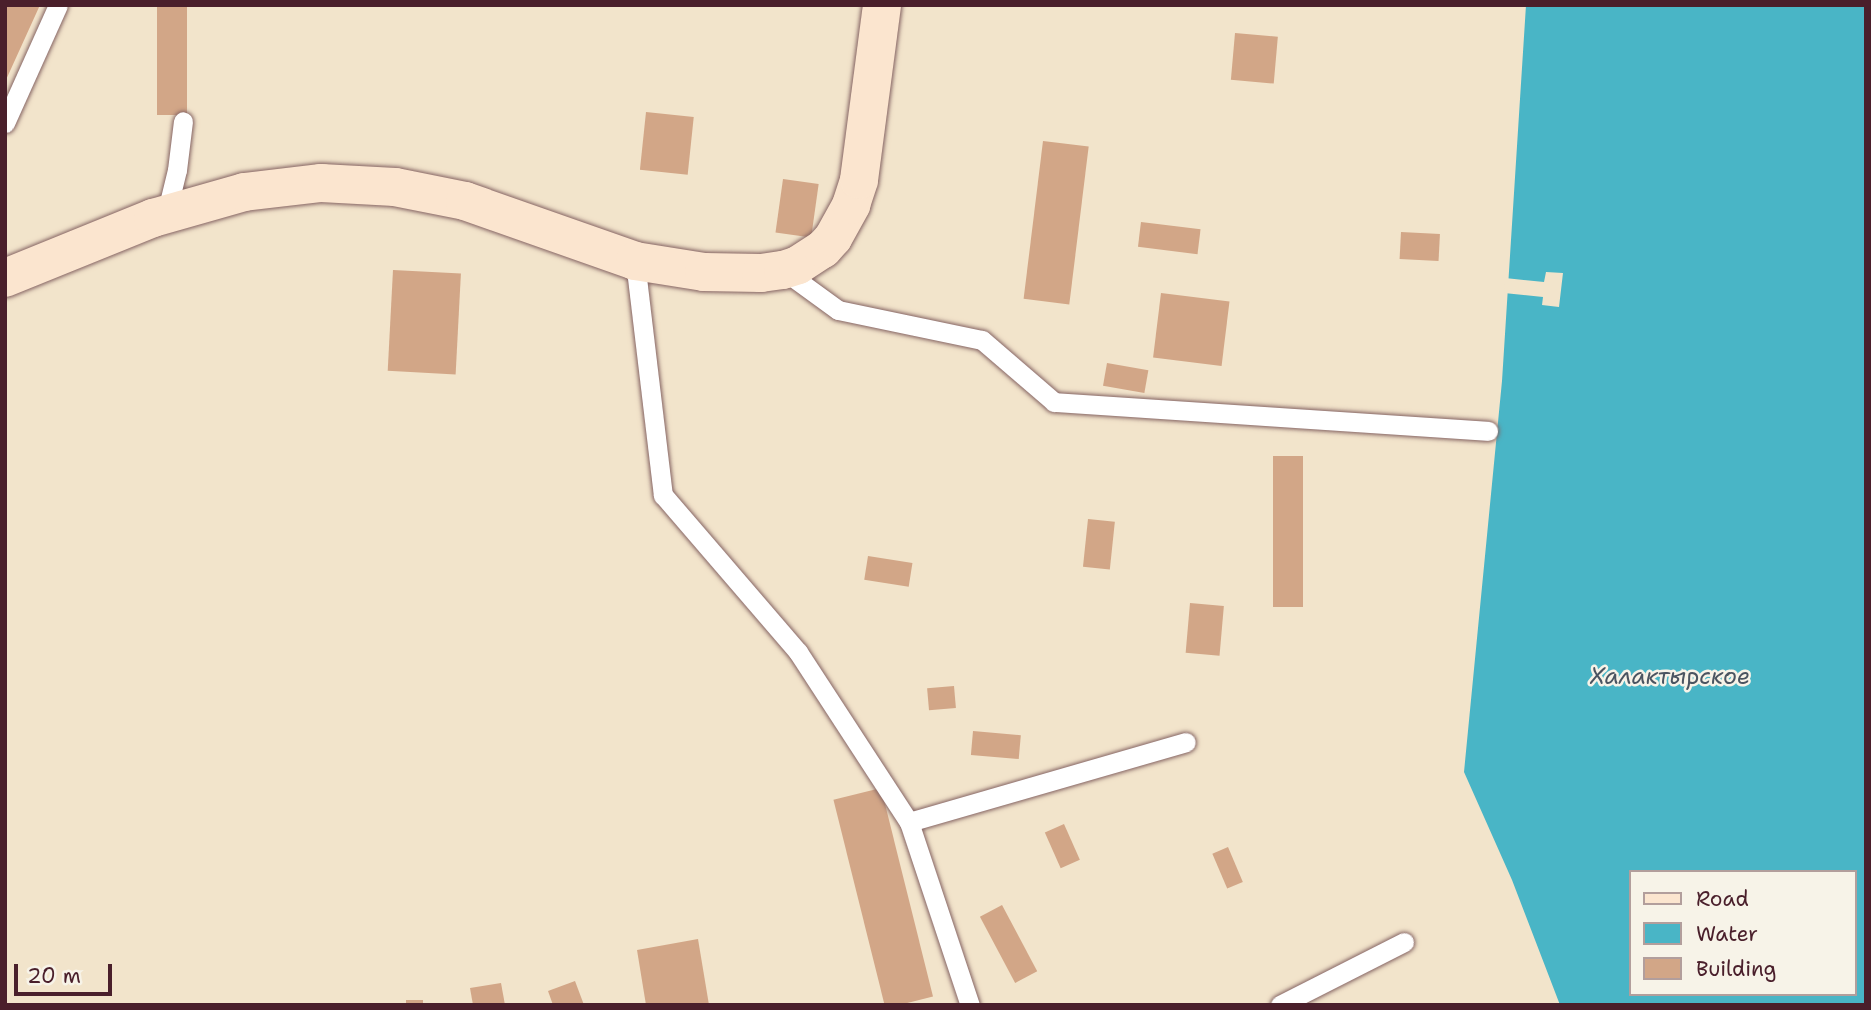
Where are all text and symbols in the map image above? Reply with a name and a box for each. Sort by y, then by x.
water label: Халактырское [1590,662,1750,690]
legend [1630,870,1857,996]
text: Road [1696,885,1749,913]
text: Water [1696,920,1758,948]
scale bar [18,950,116,994]
text: Building [1696,955,1776,983]
text: 20 m [27,962,81,990]

